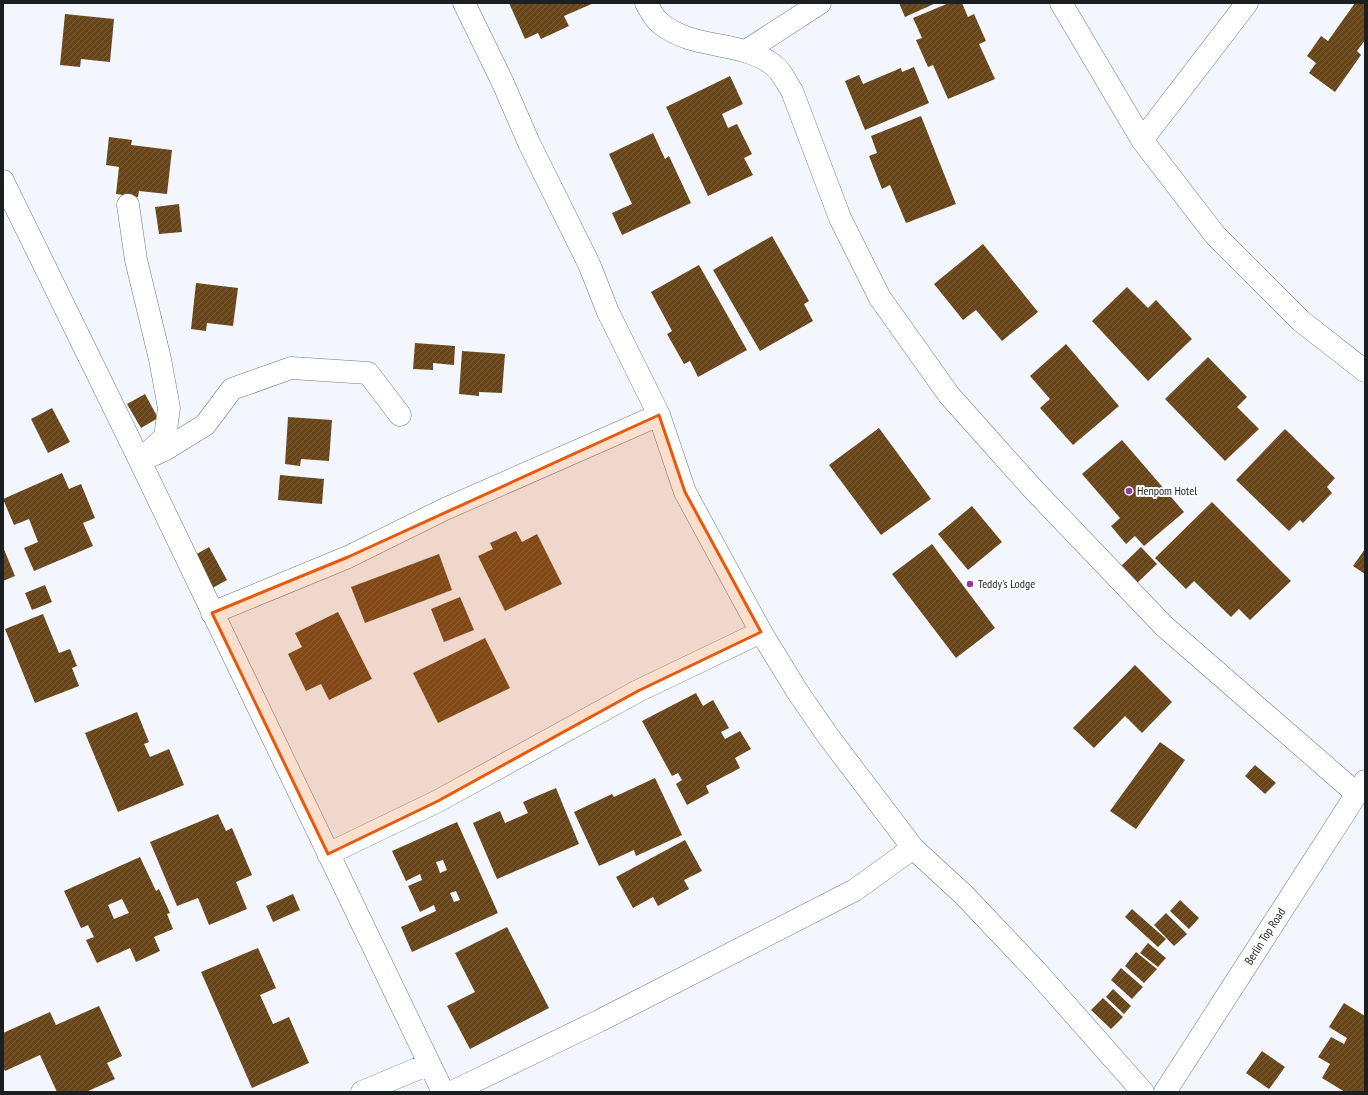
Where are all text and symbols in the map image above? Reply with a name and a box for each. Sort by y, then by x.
place label: Henpom Hotel [1137,483,1197,498]
marker: Henpom Hotel [1124,486,1134,496]
place label: Teddy's Lodge [978,576,1035,591]
marker: Teddy's Lodge [965,579,975,589]
street label: Berlin Top Road [1241,905,1288,967]

